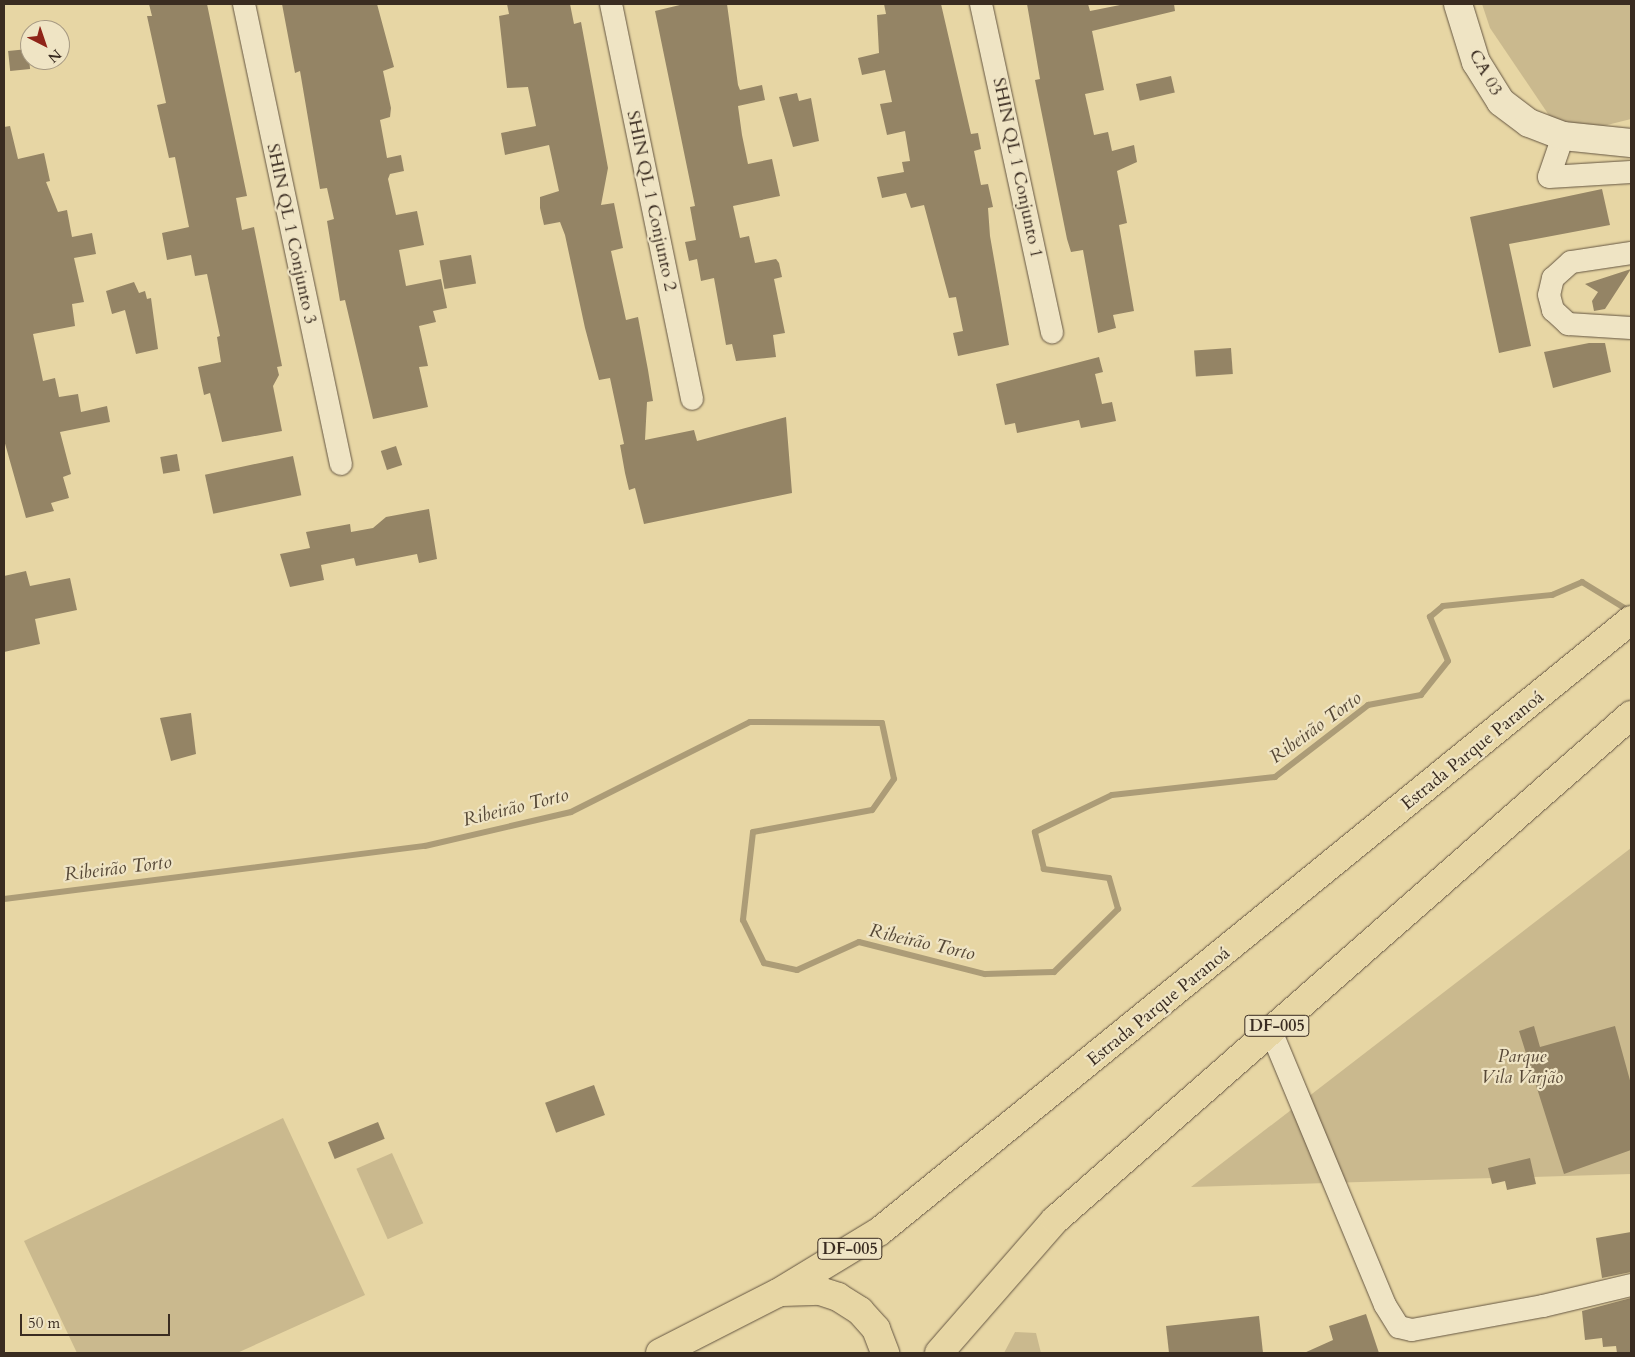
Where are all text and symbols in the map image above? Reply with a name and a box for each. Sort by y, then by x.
north arrow [20,20,70,70]
text: N [44,45,65,67]
street label: CA 03 [1463,46,1507,100]
street label: SHIN QL 1 Conjunto 1 [987,76,1047,260]
street label: SHIN QL 1 Conjunto 2 [621,109,681,293]
street label: SHIN QL 1 Conjunto 3 [261,142,321,326]
water label: Ribeirão Torto [1266,687,1366,769]
street label: Estrada Parque Paranoá [1397,687,1549,815]
water label: Ribeirão Torto [461,784,571,832]
water label: Ribeirão Torto [63,851,173,887]
water label: Ribeirão Torto [867,920,977,966]
street label: Estrada Parque Paranoá [1083,943,1235,1071]
road number: DF-005 [1243,1012,1311,1040]
park label: Parque Vila Varjão [1481,1047,1563,1090]
road number: DF-005 [816,1236,884,1262]
scale bar [22,1304,172,1336]
text: 50 m [28,1313,60,1333]

